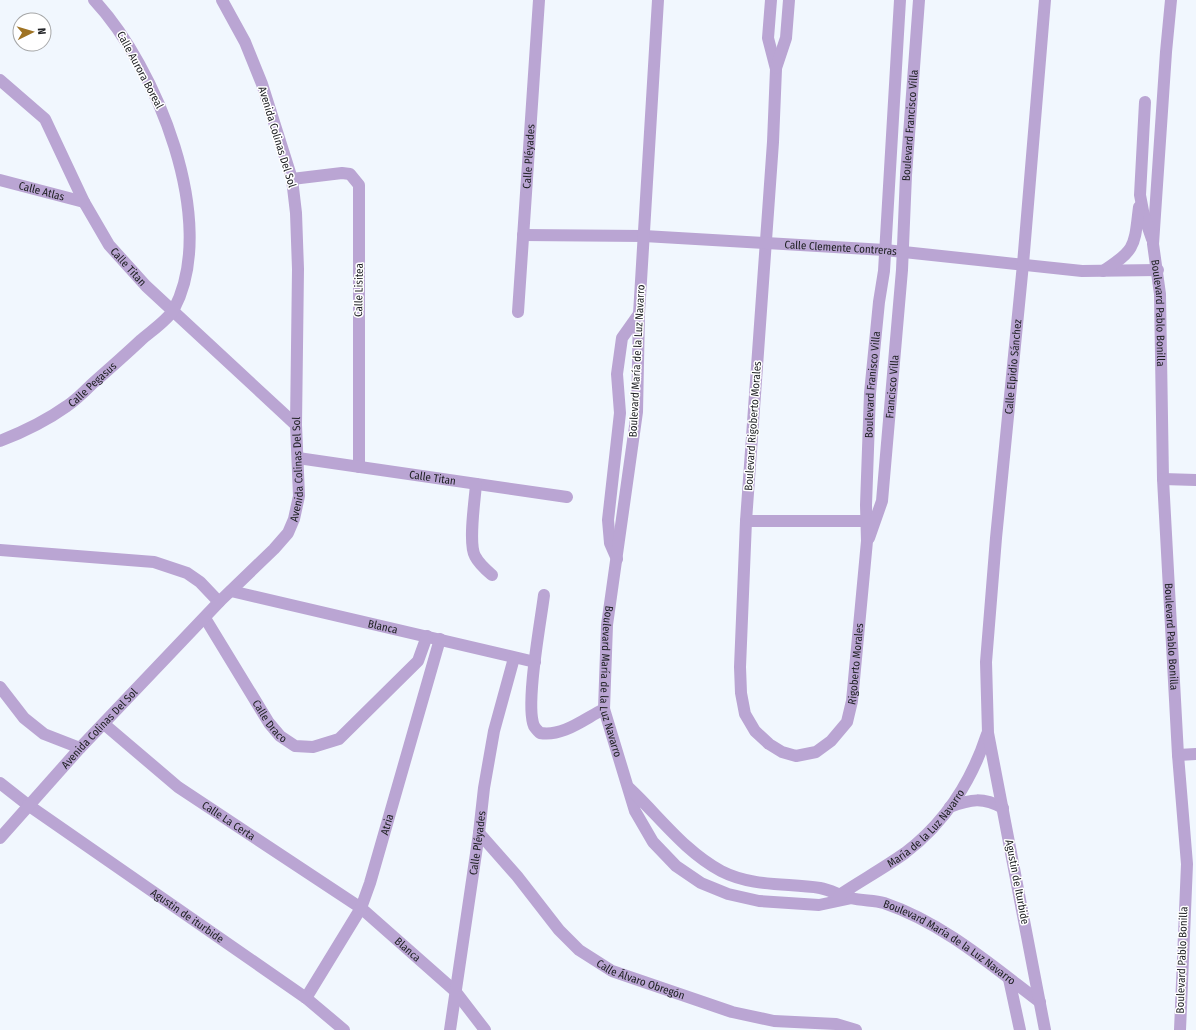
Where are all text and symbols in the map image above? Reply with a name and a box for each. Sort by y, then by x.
north arrow [12,12,52,52]
text: N [35,27,48,35]
street label: Calle Aurora Boreal [114,29,166,111]
street label: Boulevard Francisco Villa [899,69,920,181]
street label: Avenida Colinas Del Sol [255,85,299,189]
street label: Calle Pléyades [520,123,537,189]
street label: Calle Atlas [17,179,66,203]
street label: Calle Clemente Contreras [784,238,898,258]
street label: Calle Titan [108,245,149,288]
street label: Boulevard Pablo Bonilla [1149,259,1168,367]
street label: Calle Lisitea [352,263,366,317]
street label: Boulevard María de la Luz Navarro [627,284,648,438]
street label: Calle Elpidio Sánchez [1002,318,1024,415]
street label: Boulevard Franisco Villa [862,331,883,438]
street label: Francisco Villa [883,354,901,419]
street label: Calle Pegasus [65,359,119,410]
street label: Boulevard Rigoberto Morales [742,361,764,491]
street label: Avenida Colinas Del Sol [287,417,306,523]
street label: Calle Titan [408,468,457,487]
street label: Boulevard Pablo Bonilla [1162,583,1181,690]
street label: Boulevard María de la Luz Navarro [597,605,625,759]
street label: Blanca [367,617,399,636]
street label: Rigoberto Morales [845,622,866,706]
street label: Avenida Colinas Del Sol [58,685,140,771]
street label: Calle Draco [250,697,290,745]
street label: María de la Luz Navarro [885,787,967,870]
street label: Calle La Certa [200,798,258,843]
street label: Calle Pléyades [466,810,488,876]
street label: Atria [378,812,396,836]
street label: Agustin de Iturbide [1002,839,1032,925]
street label: Agustin de iturbide [148,886,226,946]
street label: Boulevard María de la Luz Navarro [882,897,1018,988]
street label: Boulevard Pablo Bonilla [1174,906,1190,1014]
street label: Blanca [392,934,423,964]
street label: Calle Álvaro Obregón [594,956,687,1002]

